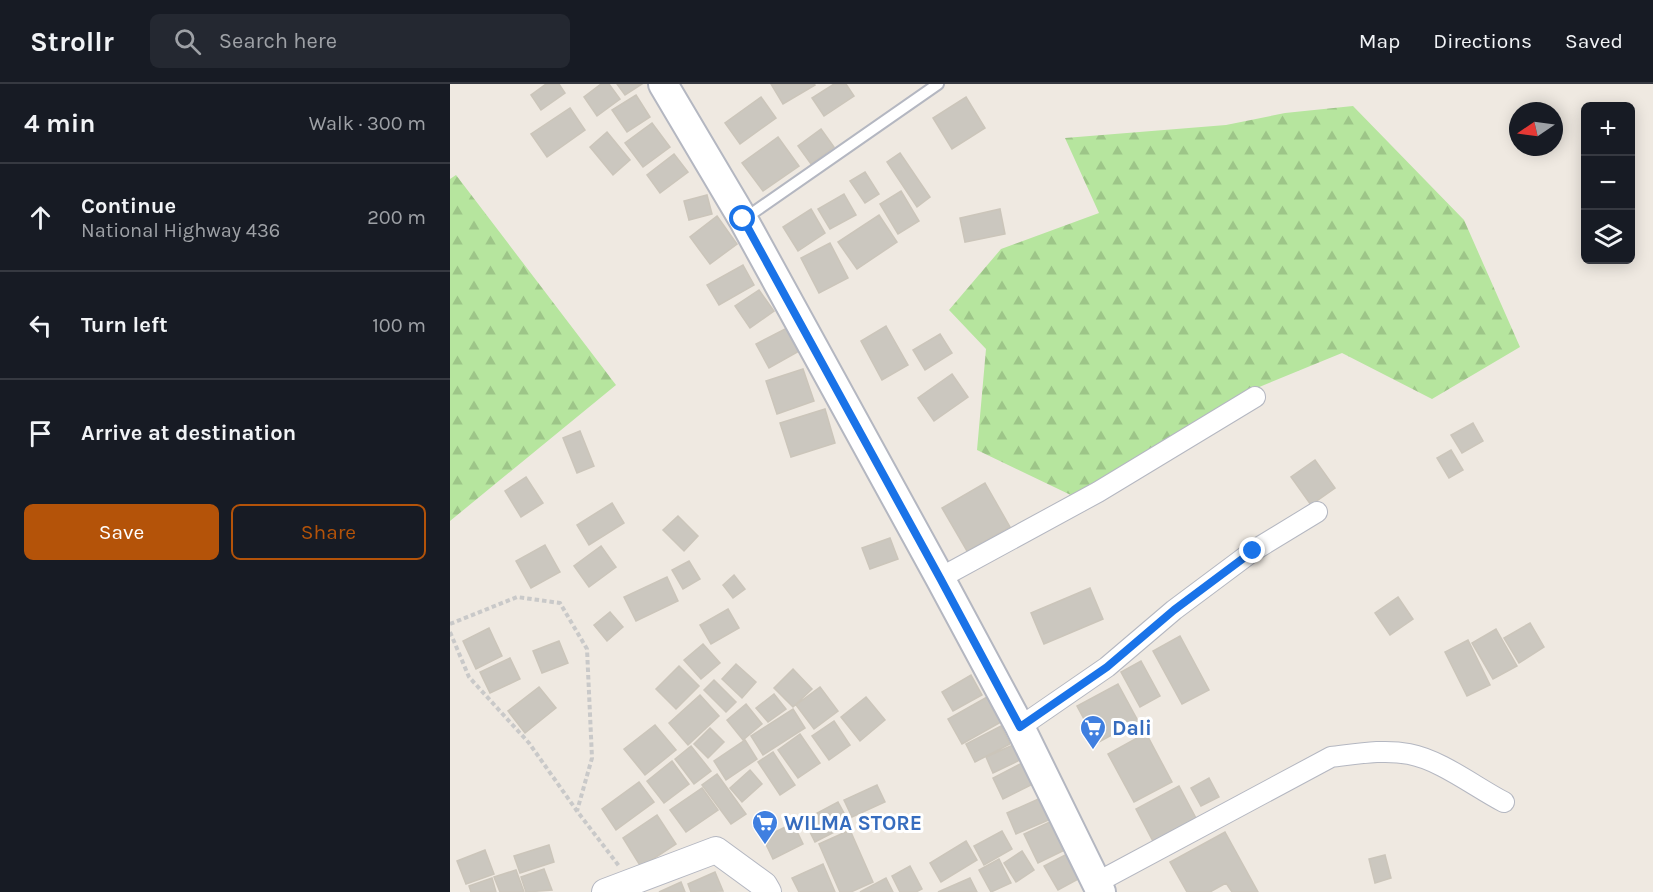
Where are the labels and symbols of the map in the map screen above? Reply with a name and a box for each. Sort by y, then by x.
north arrow [1509,102,1563,156]
route start [729,205,755,231]
route end [1239,537,1265,563]
supermarket icon: Dali [1078,713,1108,751]
place label: Dali [1112,716,1152,740]
supermarket icon: WILMA STORE [750,808,780,846]
place label: WILMA STORE [784,811,922,835]

